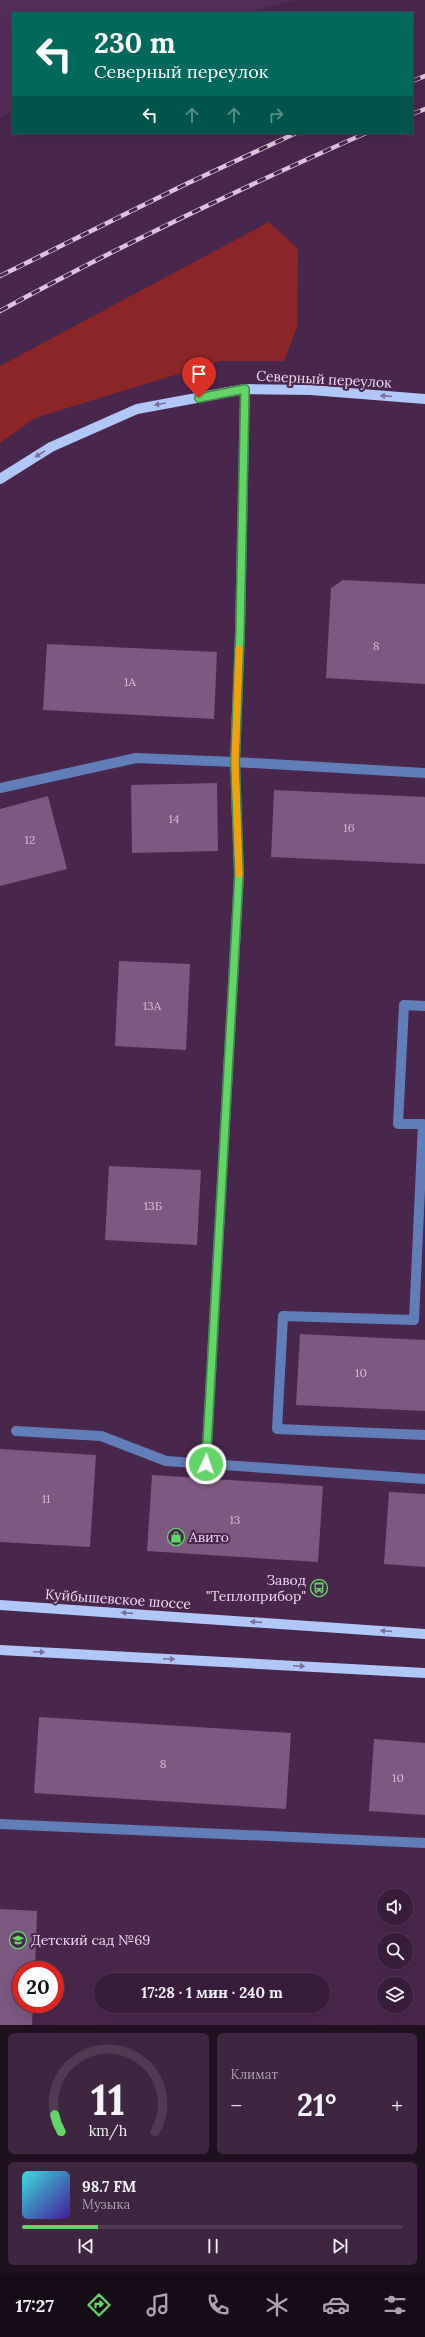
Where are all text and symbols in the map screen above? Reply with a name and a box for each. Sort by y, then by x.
text: 230 m [94,25,176,61]
icon: left [28,28,80,80]
text: Северный переулок [94,60,268,83]
icon: left [139,104,161,126]
icon: ahead [181,104,203,126]
icon: ahead [223,104,245,126]
icon: right [265,104,287,126]
pin [182,357,216,398]
icon: arrive [188,363,210,385]
street label: Северный переулок [256,366,393,392]
one-way arrow [380,393,392,399]
one-way arrow [154,402,166,408]
one-way arrow [34,450,46,457]
house number: 8 [373,638,380,653]
house number: 1А [124,674,136,689]
house number: 14 [169,811,180,826]
house number: 16 [343,820,355,835]
house number: 12 [25,832,35,847]
house number: 13А [143,998,162,1013]
house number: 13Б [144,1198,162,1213]
house number: 10 [355,1365,367,1380]
position arrow [185,1443,227,1485]
house number: 11 [42,1491,50,1506]
house number: 13 [229,1512,241,1527]
shop icon: Авито [166,1527,186,1547]
place label: Авито [188,1528,229,1546]
place label: Завод "Теплоприбор" [206,1571,306,1605]
bus stop icon: Завод "Теплоприбор" [309,1578,329,1598]
street label: Куйбышевское шоссе [44,1585,192,1613]
one-way arrow [121,1610,133,1617]
one-way arrow [250,1619,262,1626]
one-way arrow [380,1628,392,1635]
one-way arrow [33,1649,46,1655]
one-way arrow [163,1656,176,1662]
one-way arrow [293,1663,305,1670]
house number: 8 [160,1756,167,1771]
house number: 10 [392,1770,404,1785]
map controls [377,1889,413,2013]
button: sound [377,1889,413,1925]
school or university icon: Детский сад №69 [8,1930,28,1950]
place label: Детский сад №69 [31,1931,150,1949]
button: search [377,1933,413,1969]
speed limit sign: 20 [12,1961,64,2013]
button: layers [377,1977,413,2013]
text: 17:28 · 1 мин · 240 m [141,1983,283,2002]
text: Климат [231,2066,278,2083]
text: 11 [91,2072,125,2125]
text: 21° [297,2086,337,2124]
text: − [231,2091,242,2119]
text: + [391,2091,403,2119]
text: km/h [89,2121,128,2140]
text: 98.7 FM [82,2177,136,2196]
text: Музыка [82,2196,130,2213]
icon: previous [75,2235,97,2257]
icon: pause [202,2235,224,2257]
icon: next [329,2235,351,2257]
icon: directions [85,2291,113,2319]
icon: music [144,2291,172,2319]
icon: phone [204,2291,232,2319]
icon: climate [263,2291,291,2319]
icon: car [322,2291,350,2319]
icon: filters [381,2291,409,2319]
text: 17:27 [16,2294,54,2317]

